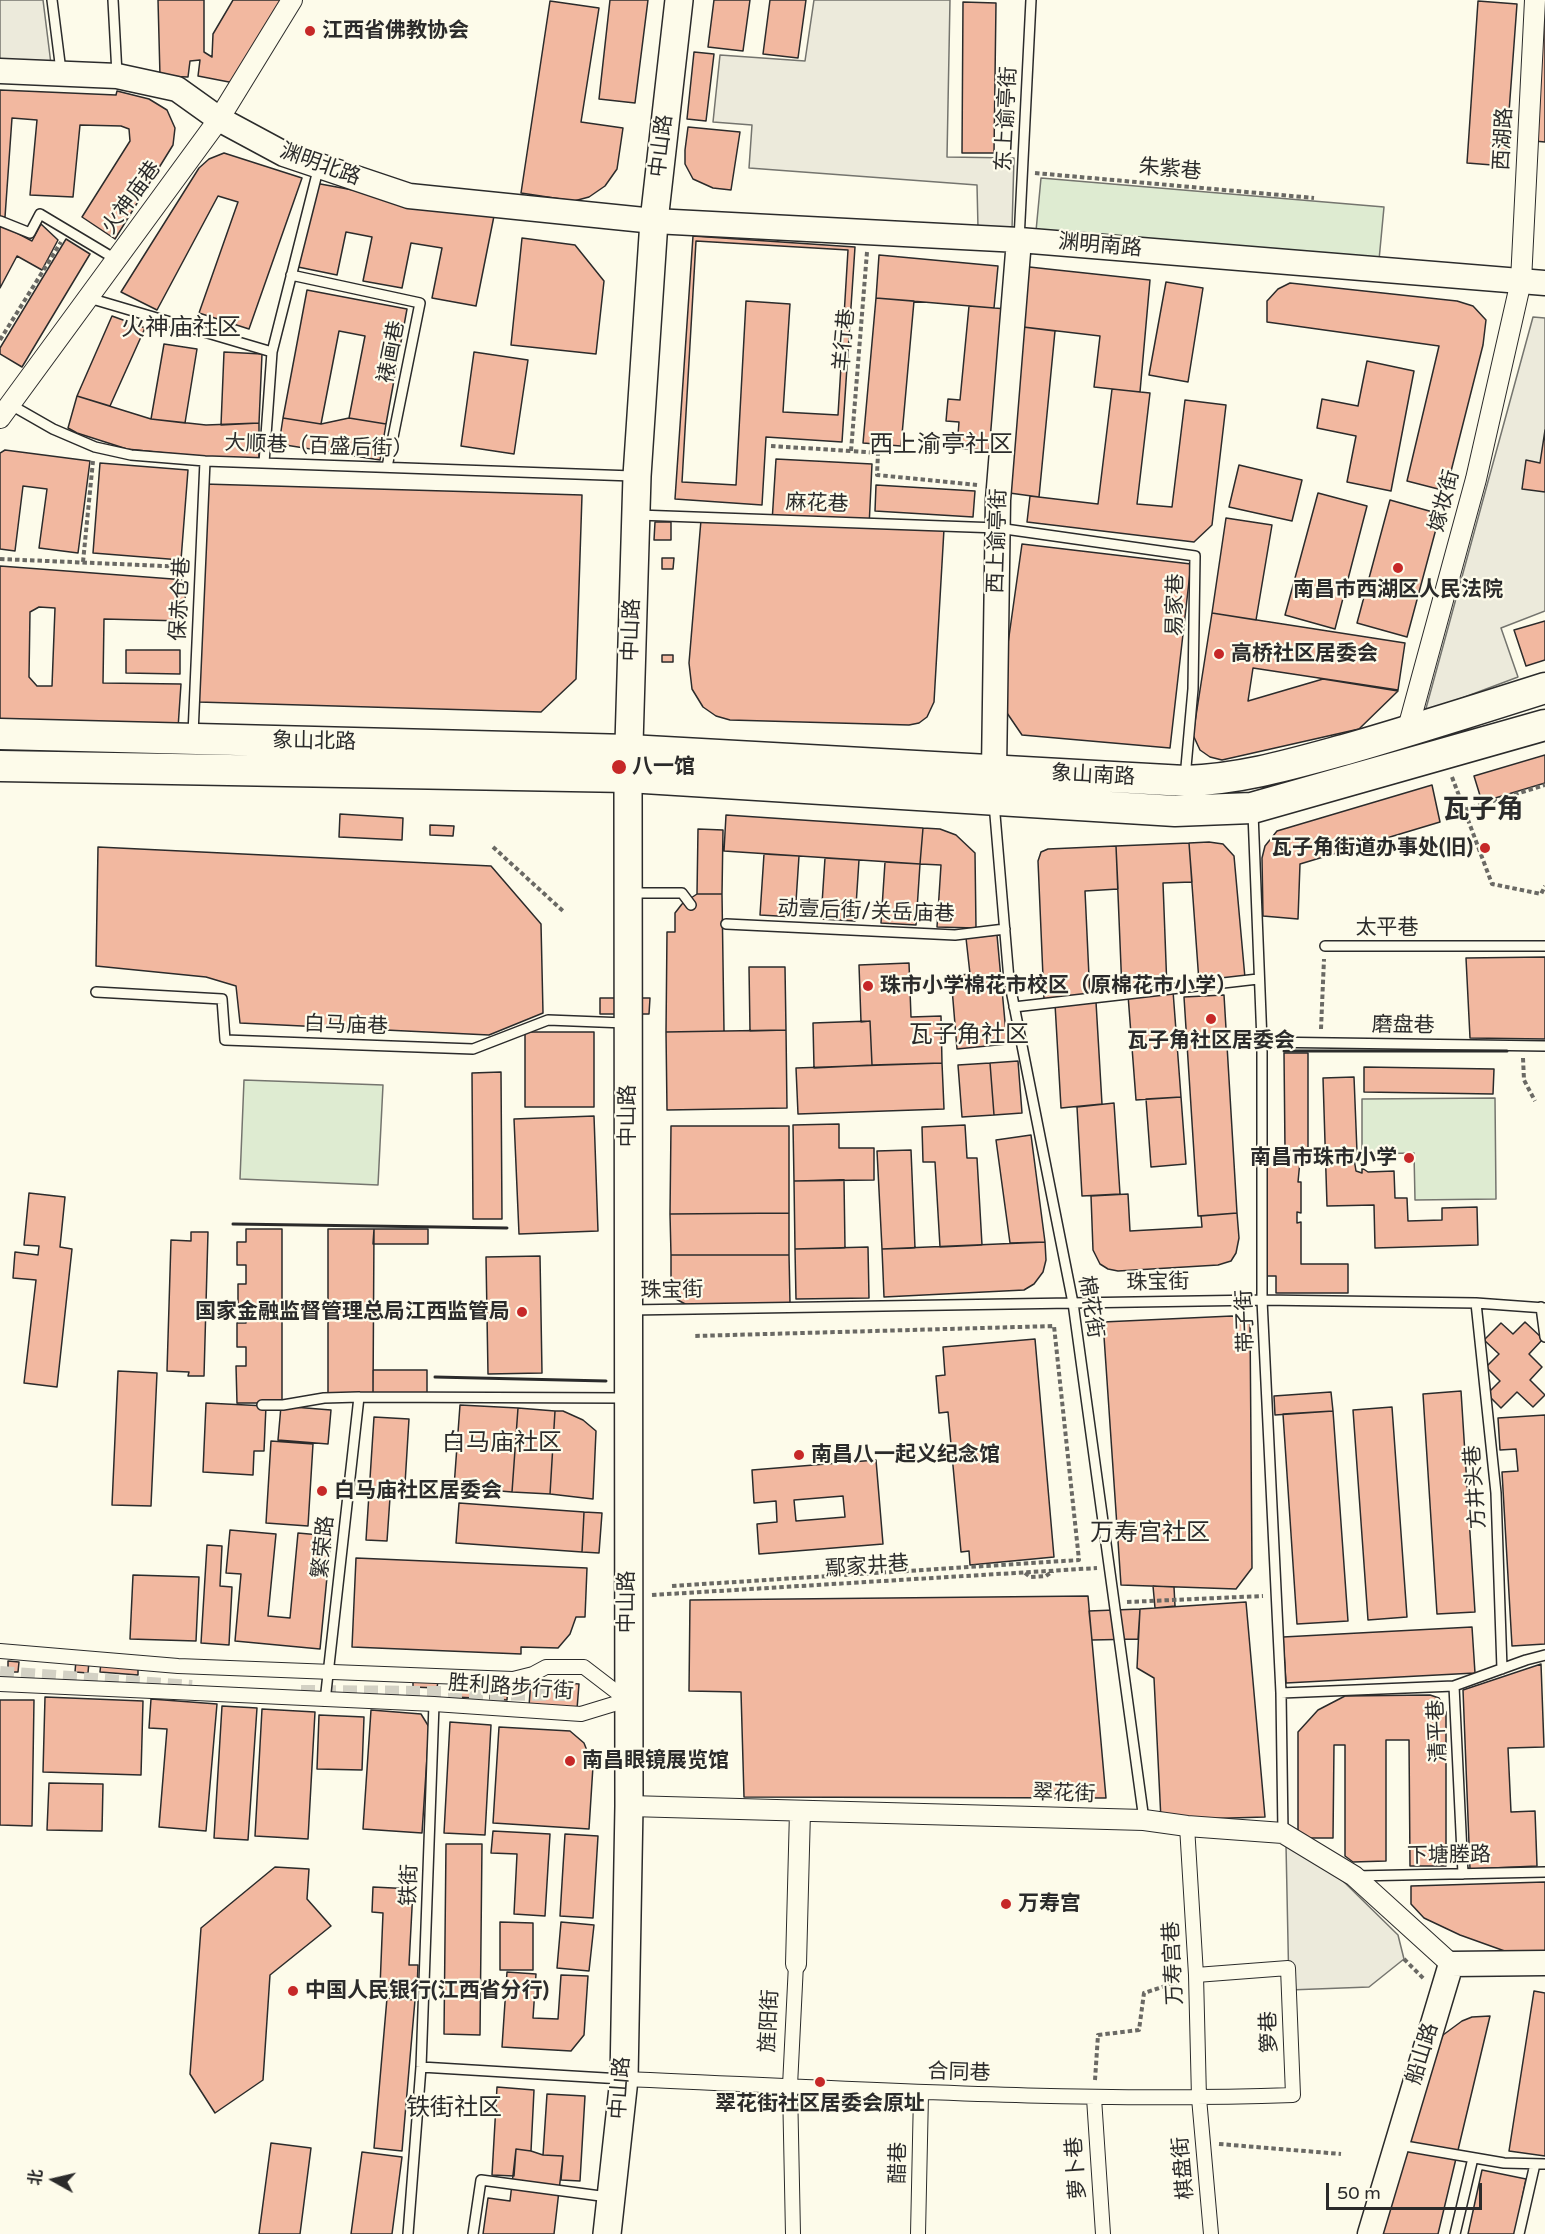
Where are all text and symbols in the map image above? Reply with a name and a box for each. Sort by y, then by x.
place label: 江西省佛教协会 [322,18,469,44]
marker: 江西省佛教协会 [303,24,317,38]
street label: 东上谕亭街 [992,66,1022,172]
street label: 西湖路 [1490,107,1518,171]
street label: 中山路 [646,113,678,179]
street label: 渊明北路 [276,139,364,191]
street label: 朱紫巷 [1138,155,1202,185]
street label: 火神庙巷 [97,157,167,239]
street label: 渊明南路 [1057,230,1143,262]
street label: 羊行巷 [830,308,860,372]
district label: 火神庙社区 [121,315,241,343]
street label: 裱画巷 [374,319,410,385]
street label: 大顺巷（百盛后街） [224,431,414,463]
district label: 西上渝亭社区 [869,432,1013,460]
street label: 嫁妆街 [1425,467,1465,535]
street label: 西上谕亭街 [984,488,1012,594]
street label: 麻花巷 [785,490,849,518]
street label: 保赤仓巷 [166,556,196,642]
marker: 南昌市西湖区人民法院 [1391,561,1405,575]
street label: 易家巷 [1163,573,1189,637]
place label: 南昌市西湖区人民法院 [1293,577,1503,603]
street label: 中山路 [618,598,646,662]
place label: 高桥社区居委会 [1231,641,1378,667]
marker: 高桥社区居委会 [1212,647,1226,661]
street label: 象山北路 [272,729,356,755]
place label: 八一馆 [632,754,695,780]
marker: 八一馆 [610,758,628,776]
street label: 象山南路 [1050,761,1136,791]
district label: 瓦子角 [1443,795,1523,827]
place label: 瓦子角街道办事处(旧) [1271,835,1473,861]
marker: 瓦子角街道办事处(旧) [1478,841,1492,855]
street label: 动壹后街/关岳庙巷 [777,896,955,928]
street label: 太平巷 [1356,915,1418,941]
place label: 珠市小学棉花市校区（原棉花市小学） [880,973,1237,999]
marker: 珠市小学棉花市校区（原棉花市小学） [861,979,875,993]
street label: 白马庙巷 [304,1012,388,1040]
marker: 瓦子角社区居委会 [1204,1012,1218,1026]
street label: 磨盘巷 [1371,1013,1435,1039]
district label: 瓦子角社区 [909,1022,1029,1050]
place label: 瓦子角社区居委会 [1127,1028,1295,1054]
street label: 中山路 [615,1085,641,1147]
place label: 南昌市珠市小学 [1250,1145,1397,1171]
marker: 南昌市珠市小学 [1402,1151,1416,1165]
street label: 珠宝街 [1126,1270,1190,1296]
street label: 棉花街 [1073,1274,1107,1340]
street label: 珠宝街 [640,1278,704,1304]
street label: 带子街 [1232,1289,1260,1353]
place label: 国家金融监督管理总局江西监管局 [195,1299,510,1325]
marker: 国家金融监督管理总局江西监管局 [515,1305,529,1319]
district label: 白马庙社区 [442,1430,562,1458]
place label: 南昌八一起义纪念馆 [811,1442,1000,1468]
street label: 方井头巷 [1461,1444,1491,1530]
marker: 南昌八一起义纪念馆 [792,1448,806,1462]
place label: 白马庙社区居委会 [334,1478,502,1504]
marker: 白马庙社区居委会 [315,1484,329,1498]
street label: 繁荣路 [308,1514,340,1580]
district label: 万寿宫社区 [1090,1520,1210,1548]
street label: 鄢家井巷 [824,1552,910,1582]
street label: 中山路 [614,1571,640,1633]
street label: 胜利路步行街 [447,1671,575,1705]
street label: 清平巷 [1424,1699,1452,1763]
place label: 南昌眼镜展览馆 [582,1748,729,1774]
marker: 南昌眼镜展览馆 [563,1754,577,1768]
street label: 翠花街 [1032,1780,1096,1808]
street label: 下塘塍路 [1407,1843,1491,1869]
street label: 铁街 [397,1864,423,1906]
place label: 万寿宫 [1018,1891,1081,1917]
marker: 万寿宫 [999,1897,1013,1911]
street label: 万寿宫巷 [1159,1920,1189,2006]
place label: 中国人民银行(江西省分行) [305,1978,549,2004]
marker: 中国人民银行(江西省分行) [286,1984,300,1998]
street label: 旌阳街 [756,1989,784,2053]
street label: 箩巷 [1257,2011,1283,2053]
street label: 船山路 [1402,2020,1444,2088]
street label: 中山路 [606,2056,636,2120]
street label: 合同巷 [927,2059,991,2087]
marker: 翠花街社区居委会原址 [813,2075,827,2089]
place label: 翠花街社区居委会原址 [715,2091,925,2117]
district label: 铁街社区 [406,2095,502,2123]
street label: 萝卜巷 [1062,2136,1092,2200]
street label: 棋盘街 [1169,2136,1199,2200]
street label: 醋巷 [886,2142,912,2184]
north arrow [24,2150,84,2210]
text: 北 [25,2168,47,2187]
scale bar [1329,2171,1485,2209]
text: 50 m [1337,2182,1381,2204]

